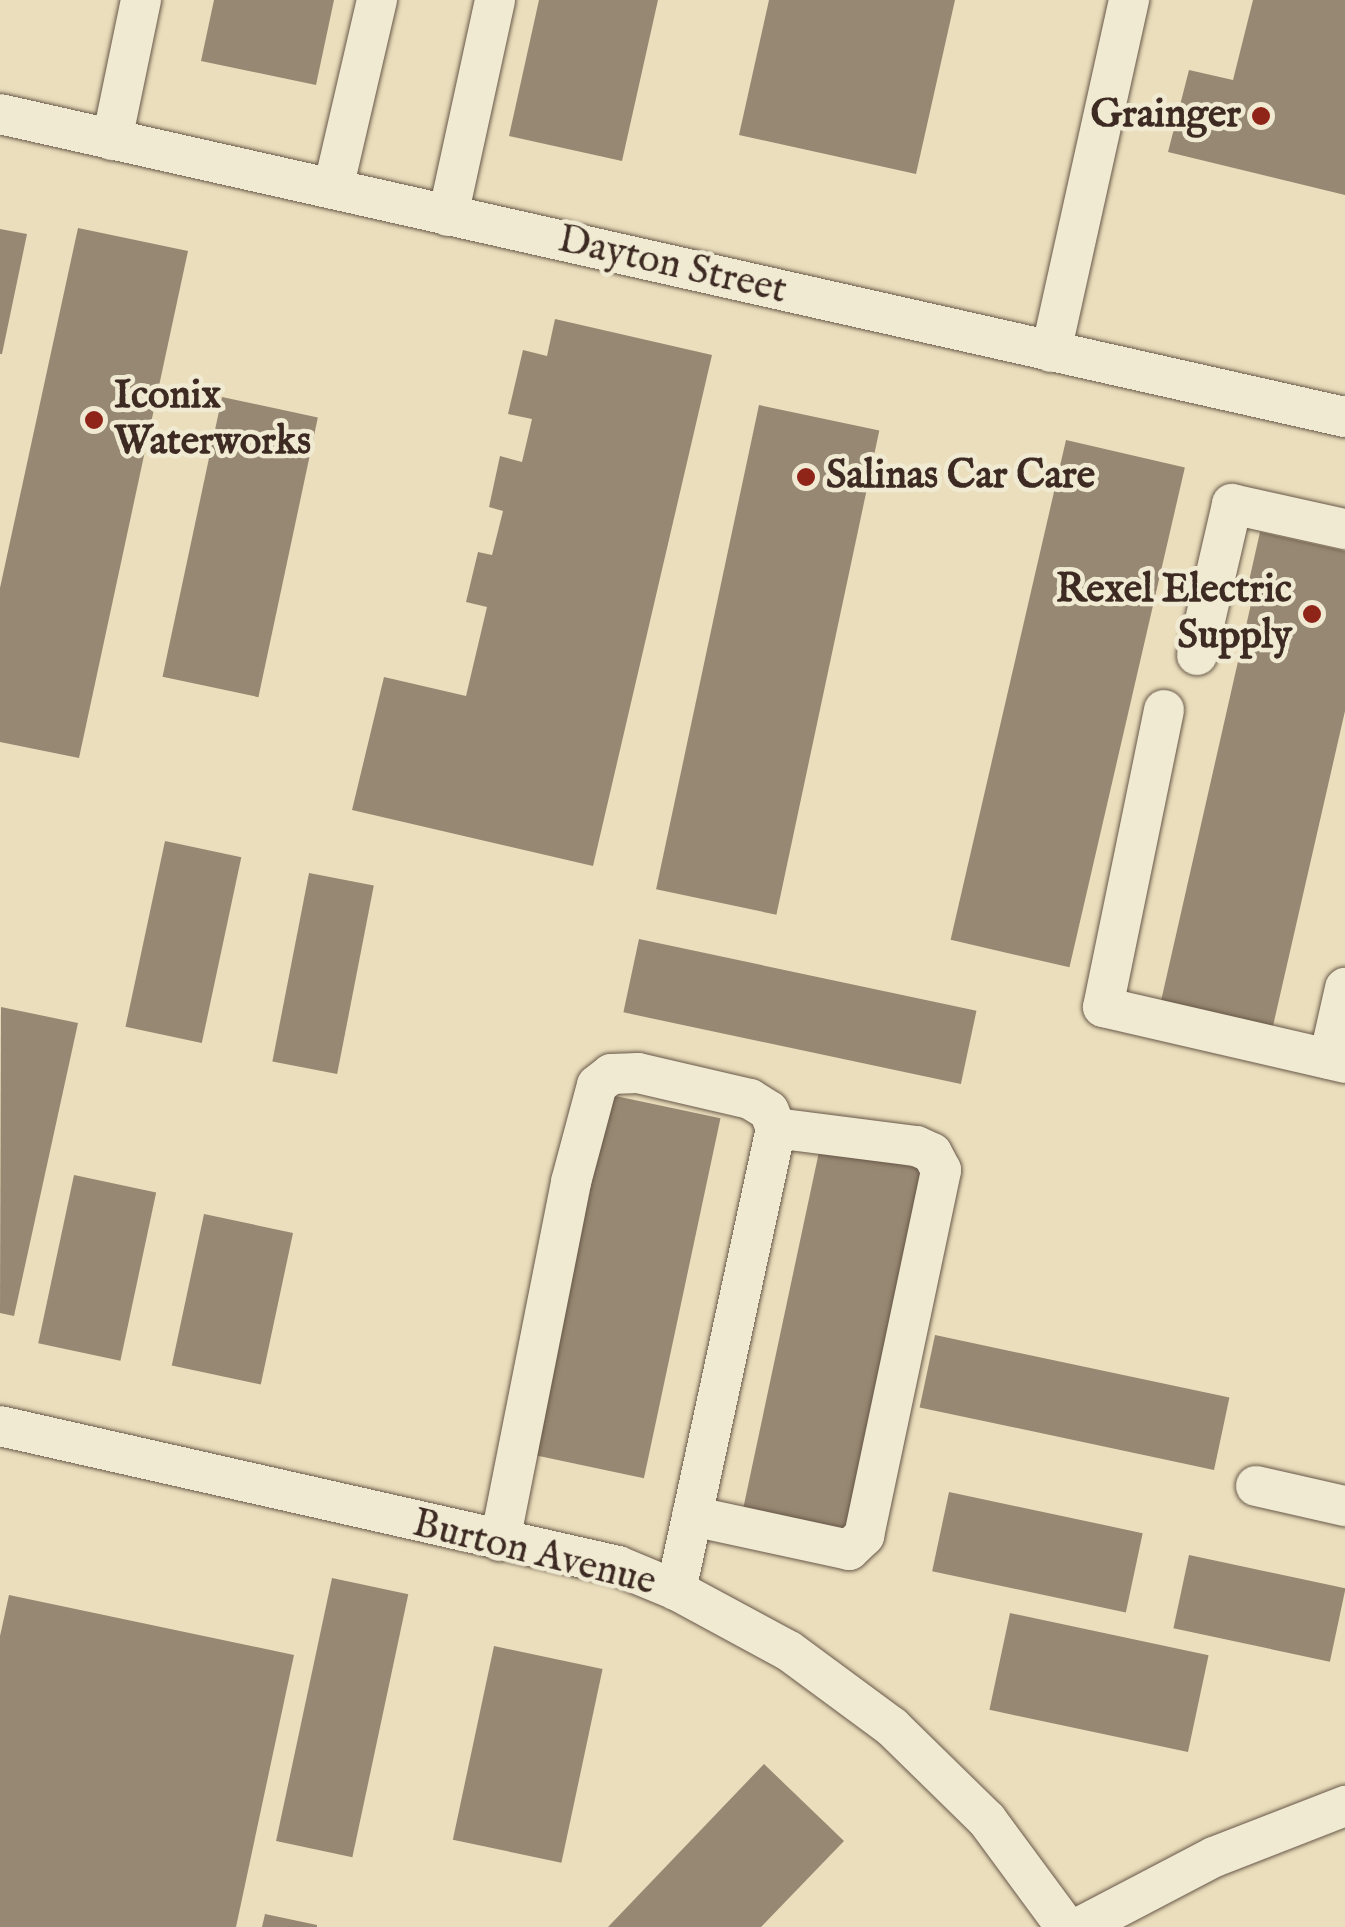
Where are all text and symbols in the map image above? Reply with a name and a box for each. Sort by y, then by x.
place label: Grainger [1090,92,1241,140]
marker: Grainger [1250,105,1272,127]
street label: Dayton Street [553,216,791,316]
place label: Iconix Waterworks [114,373,311,467]
marker: Iconix Waterworks [83,409,105,431]
place label: Salinas Car Care [826,453,1095,501]
marker: Salinas Car Care [795,466,817,488]
place label: Rexel Electric Supply [1056,567,1292,661]
marker: Rexel Electric Supply [1301,603,1323,625]
street label: Burton Avenue [407,1501,661,1607]

